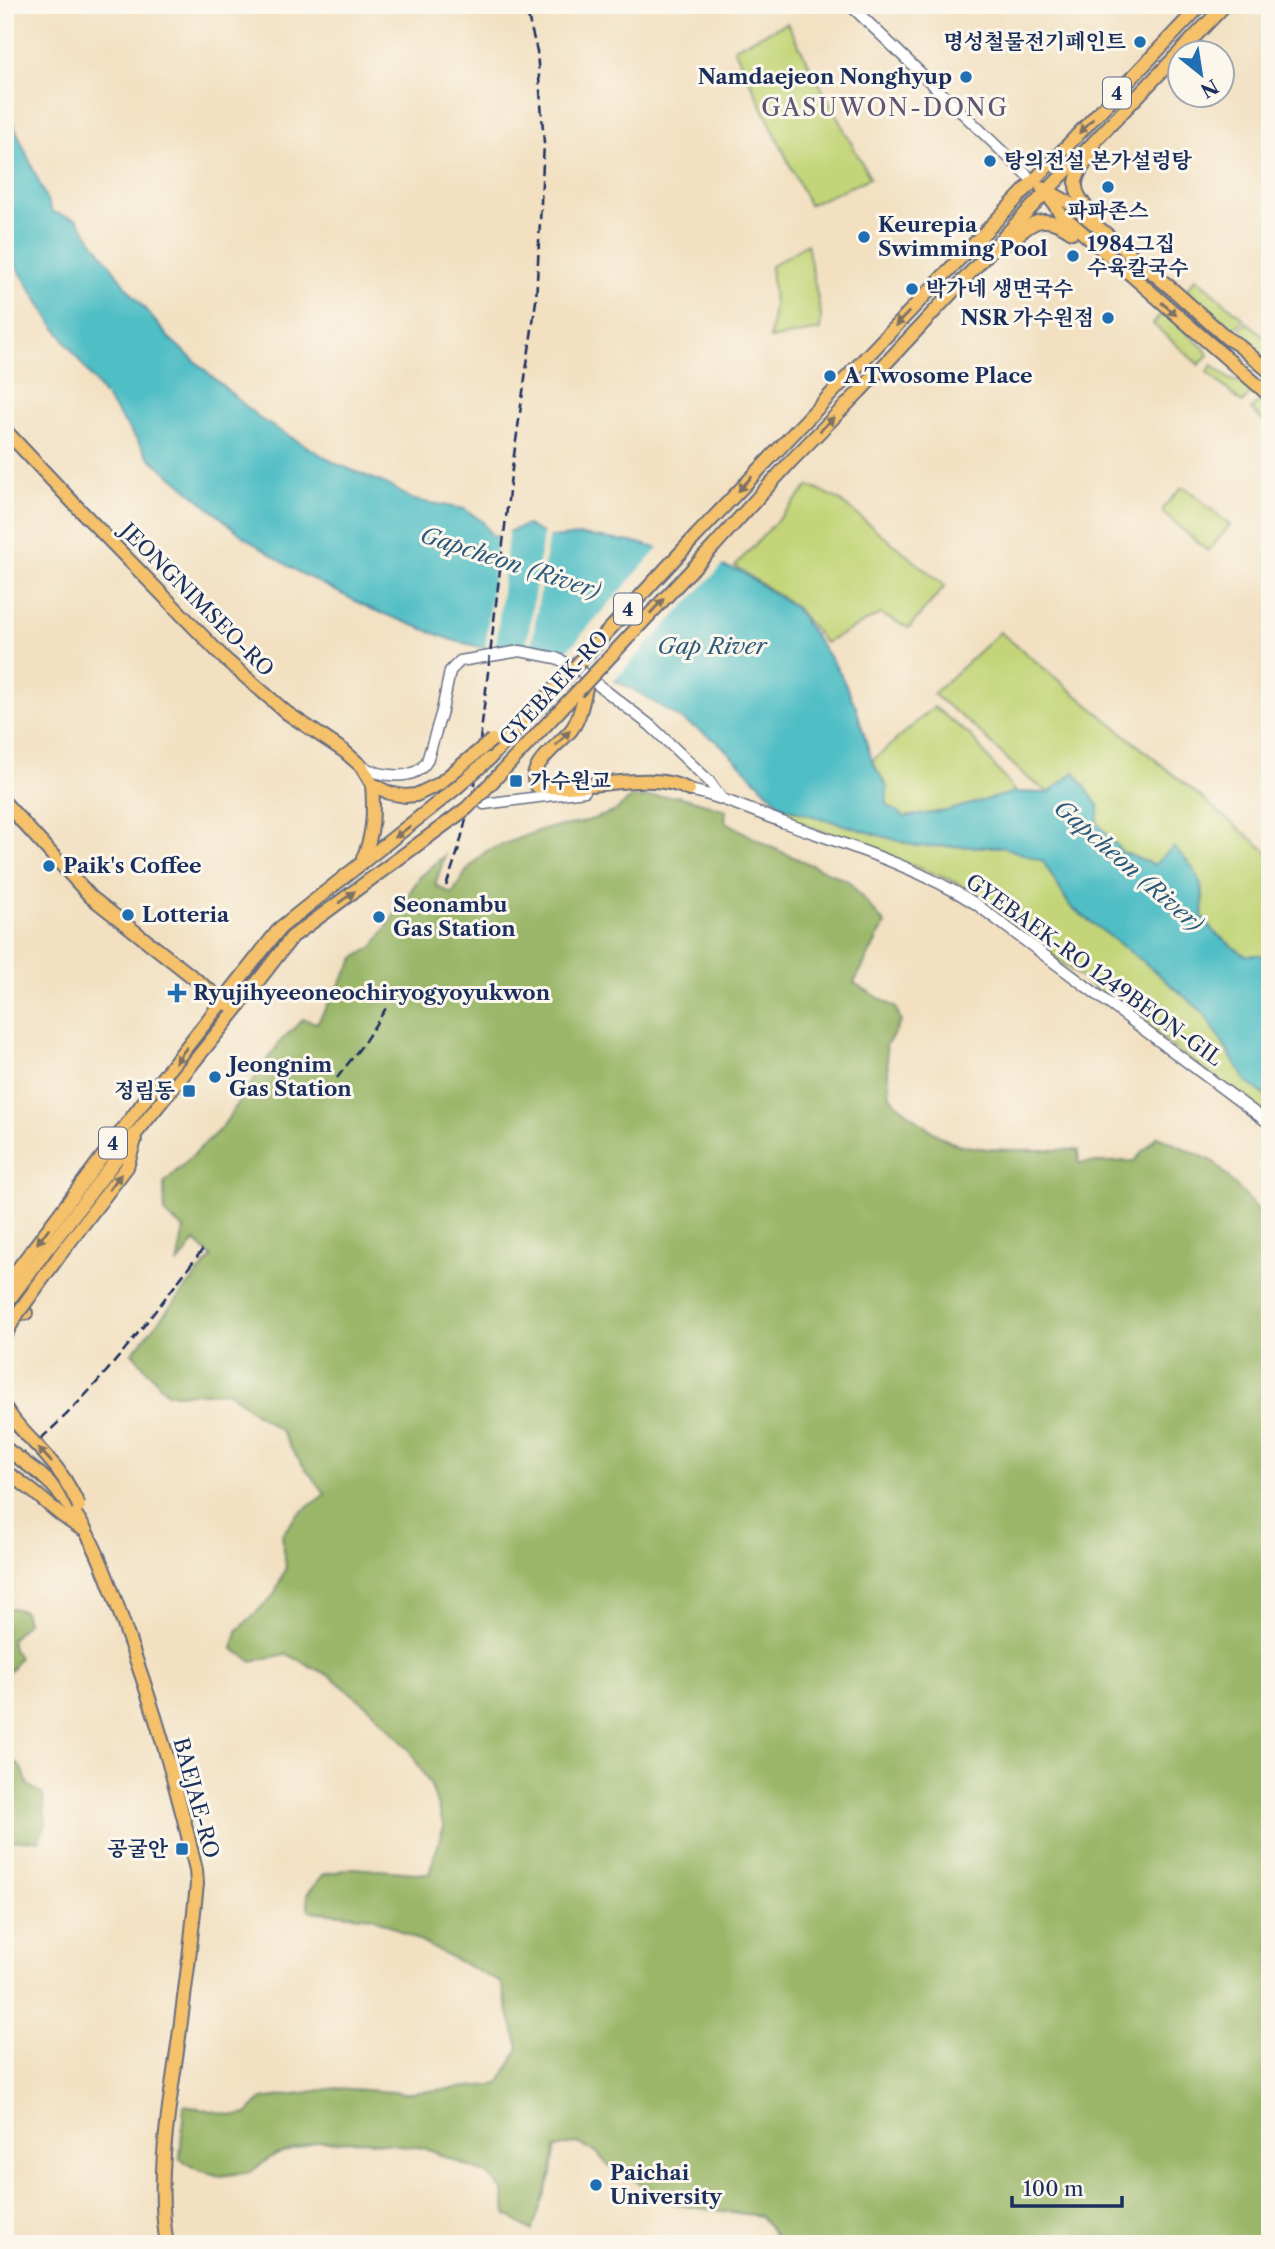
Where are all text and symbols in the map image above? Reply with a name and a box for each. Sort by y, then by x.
place label: 명성철물전기페인트 [943,29,1126,54]
marker: 명성철물전기페인트 [1132,34,1148,50]
north arrow [1166,38,1236,108]
place label: Namdaejeon Nonghyup [698,64,952,89]
marker: Namdaejeon Nonghyup [958,69,974,85]
text: N [1196,74,1222,102]
road number: 4 [1103,78,1131,108]
district label: GASUWON-DONG [761,93,1009,122]
one-way arrow [1078,117,1095,134]
place label: 탕의전설 본가설렁탕 [1004,148,1193,173]
marker: 탕의전설 본가설렁탕 [982,153,998,169]
marker: 파파존스 [1100,179,1116,195]
place label: 파파존스 [1067,198,1149,223]
place label: Keurepia Swimming Pool [878,212,1048,261]
marker: Keurepia Swimming Pool [856,229,872,245]
place label: 1984그집 수육칼국수 [1087,231,1188,280]
marker: 1984그집 수육칼국수 [1065,248,1081,264]
place label: 박가네 생면국수 [926,276,1073,301]
marker: 박가네 생면국수 [904,281,920,297]
one-way arrow [1160,301,1177,316]
place label: NSR 가수원점 [960,305,1094,330]
marker: NSR 가수원점 [1100,310,1116,326]
one-way arrow [893,311,910,328]
place label: A Twosome Place [843,363,1033,388]
marker: A Twosome Place [822,368,838,384]
one-way arrow [819,416,835,432]
one-way arrow [737,475,753,492]
street label: JEONGNIMSEO-RO [113,516,279,681]
water label: Gapcheon (River) [417,521,605,605]
road number: 4 [614,594,642,624]
one-way arrow [649,598,665,615]
street label: GYEBAEK-RO [494,625,613,750]
water label: Gap River [657,632,768,660]
one-way arrow [554,731,571,747]
place label: 가수원교 [530,768,611,793]
marker: 가수원교 [508,773,524,789]
water label: Gapcheon (River) [1049,794,1209,938]
one-way arrow [393,825,411,839]
place label: Paik's Coffee [63,853,202,878]
marker: Paik's Coffee [41,858,57,874]
street label: GYEBAEK-RO 1249BEON-GIL [961,868,1227,1071]
one-way arrow [338,890,356,904]
place label: Seonambu Gas Station [393,892,516,941]
place label: Lotteria [142,902,230,927]
marker: Lotteria [120,907,136,923]
marker: Seonambu Gas Station [371,909,387,925]
place label: Ryujihyeeoneochiryogyoyukwon [193,980,551,1005]
marker: Ryujihyeeoneochiryogyoyukwon [167,983,187,1003]
one-way arrow [175,1046,189,1064]
place label: Jeongnim Gas Station [225,1052,352,1101]
marker: Jeongnim Gas Station [207,1069,223,1085]
place label: 정림동 [114,1078,175,1103]
marker: 정림동 [181,1083,197,1099]
road number: 4 [99,1128,127,1158]
one-way arrow [108,1174,123,1192]
one-way arrow [36,1226,50,1245]
one-way arrow [37,1446,53,1464]
street label: BAEJAE-RO [168,1735,225,1861]
place label: 공굴안 [107,1836,169,1861]
marker: 공굴안 [174,1841,190,1857]
place label: Paichai University [610,2160,723,2209]
scale bar [1012,2165,1123,2209]
text: 100 m [1023,2176,1084,2201]
marker: Paichai University [588,2177,604,2193]

